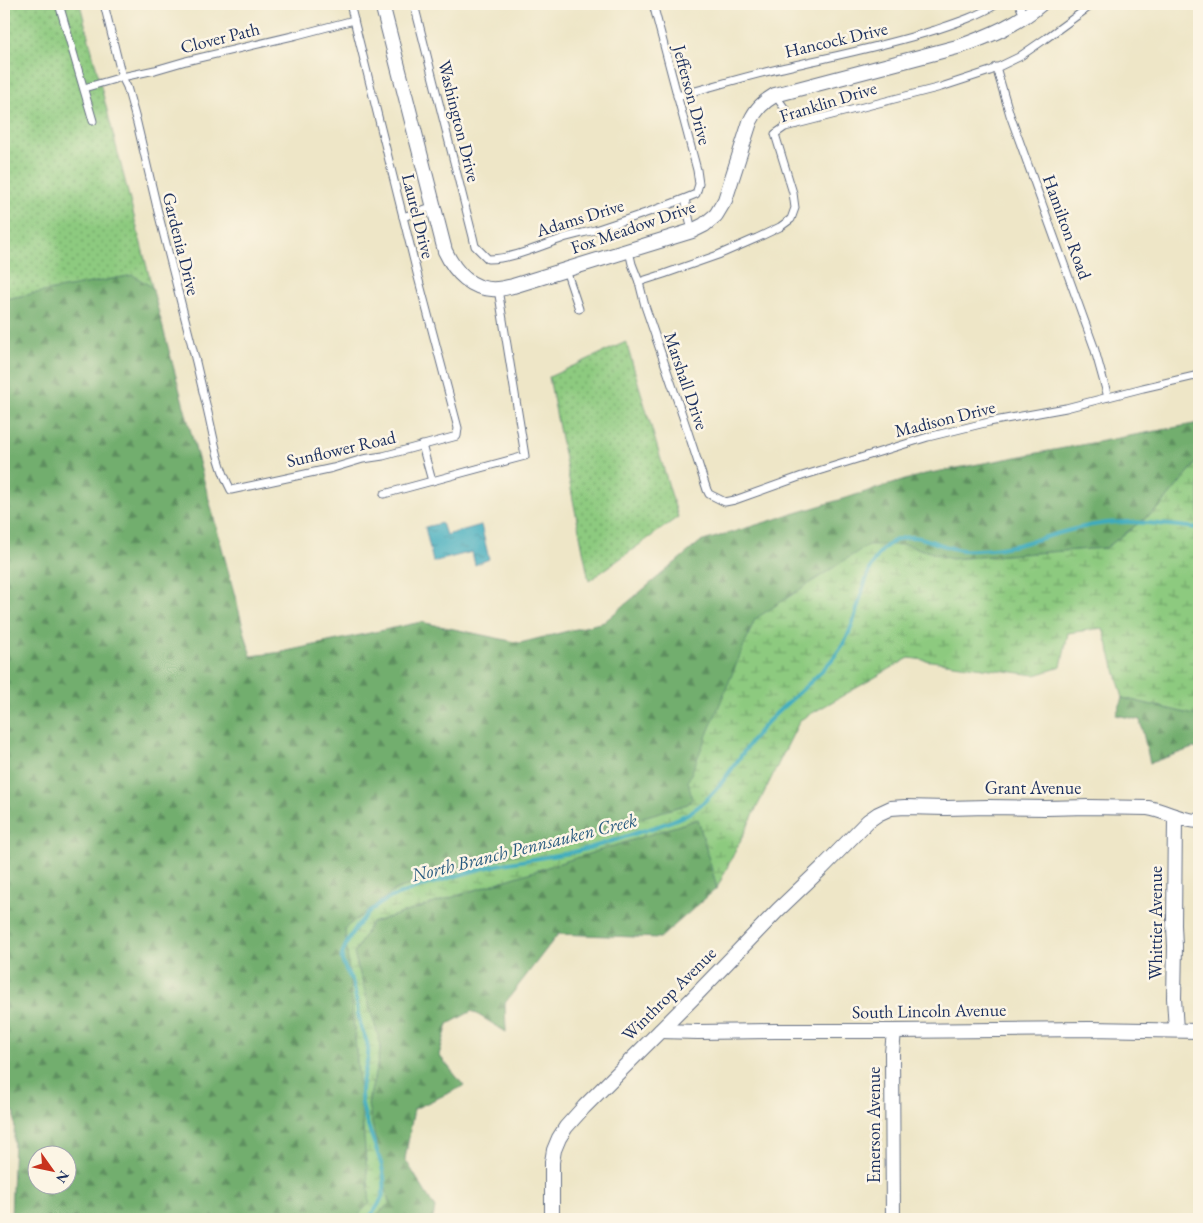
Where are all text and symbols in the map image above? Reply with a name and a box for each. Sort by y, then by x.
street label: Clover Path [178,17,262,58]
street label: Hancock Drive [782,17,890,63]
street label: Jefferson Drive [668,41,717,147]
street label: Washington Drive [433,58,486,184]
street label: Franklin Drive [776,76,879,127]
street label: Laurel Drive [397,171,440,261]
street label: Hamilton Road [1038,171,1097,283]
street label: Gardenia Drive [158,190,205,298]
street label: Adams Drive [532,193,627,242]
street label: Fox Meadow Drive [567,194,698,259]
street label: Marshall Drive [659,329,714,433]
street label: Madison Drive [892,395,998,442]
street label: Sunflower Road [284,425,399,472]
street label: Grant Avenue [985,776,1081,799]
water label: North Branch Pennsauken Creek [408,807,640,888]
street label: Whittier Avenue [1144,866,1167,980]
street label: Winthrop Avenue [616,941,721,1046]
street label: South Lincoln Avenue [852,998,1006,1023]
street label: Emerson Avenue [862,1067,885,1183]
north arrow [28,1146,78,1196]
text: N [52,1167,74,1187]

